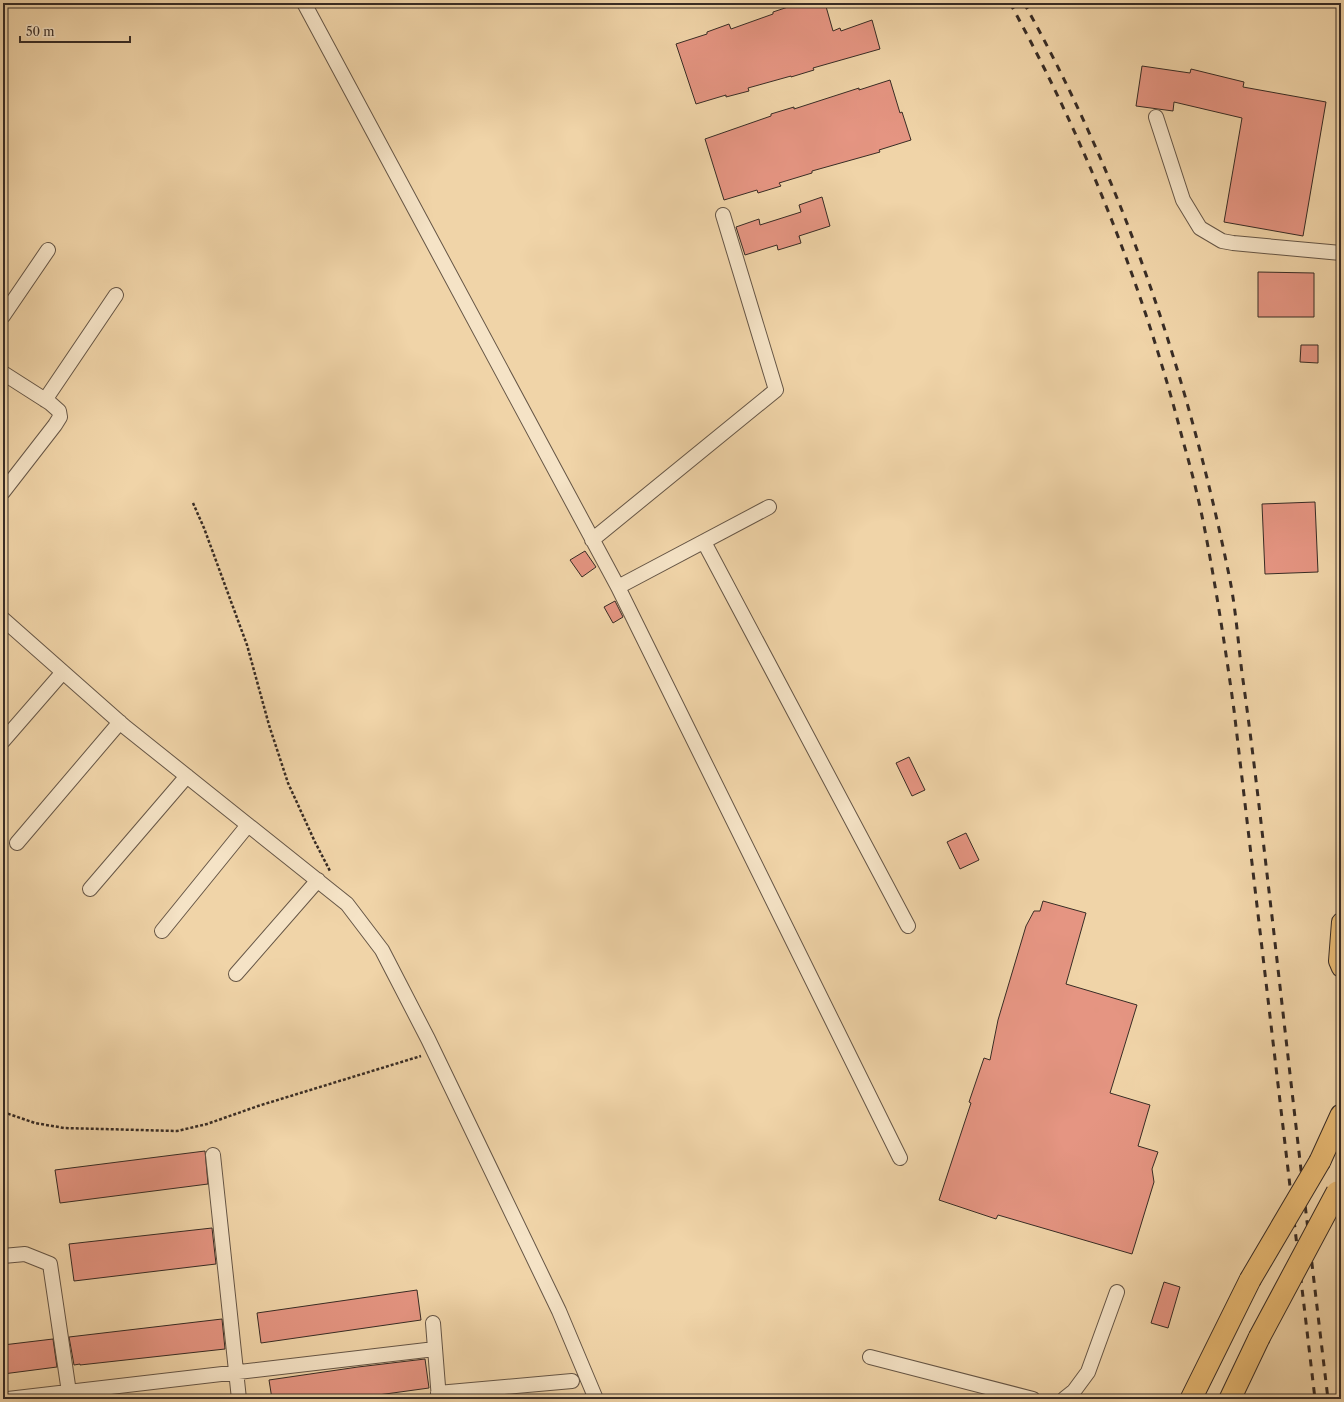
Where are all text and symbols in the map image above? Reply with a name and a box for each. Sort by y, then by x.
scale bar [20,18,130,44]
text: 50 m [26,24,55,39]

